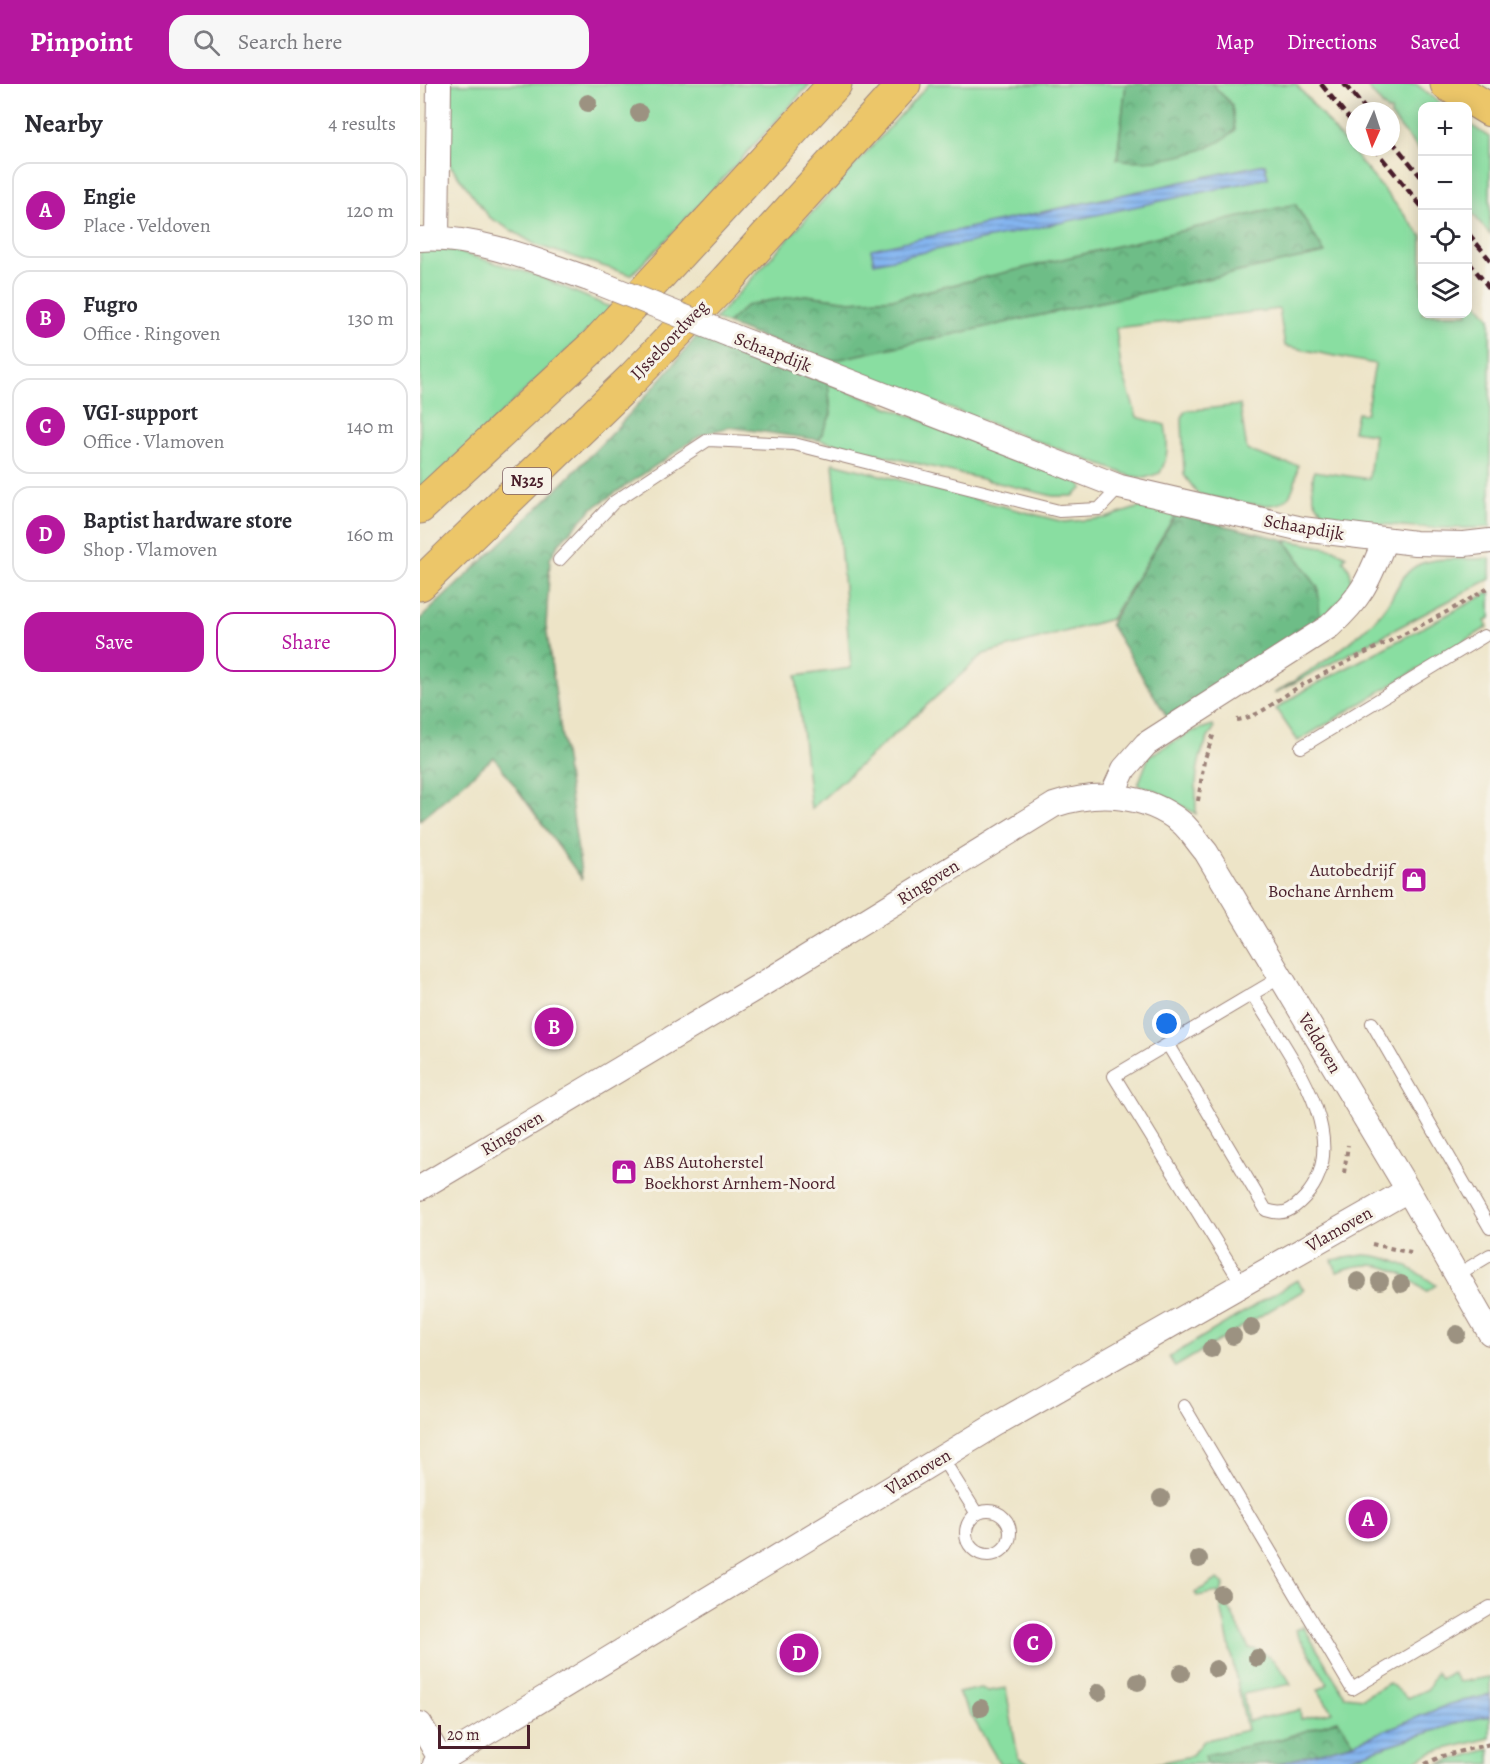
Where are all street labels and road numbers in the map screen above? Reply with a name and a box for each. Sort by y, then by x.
street label: IJsseloordweg [625,295,713,385]
street label: Schaapdijk [731,326,815,378]
road number: N325 [503,468,551,494]
street label: Schaapdijk [1262,508,1346,546]
street label: Ringoven [892,853,964,910]
street label: Veldoven [1292,1008,1347,1078]
street label: Ringoven [476,1105,548,1161]
street label: Vlamoven [1301,1200,1377,1258]
street label: Vlamoven [880,1443,956,1502]

